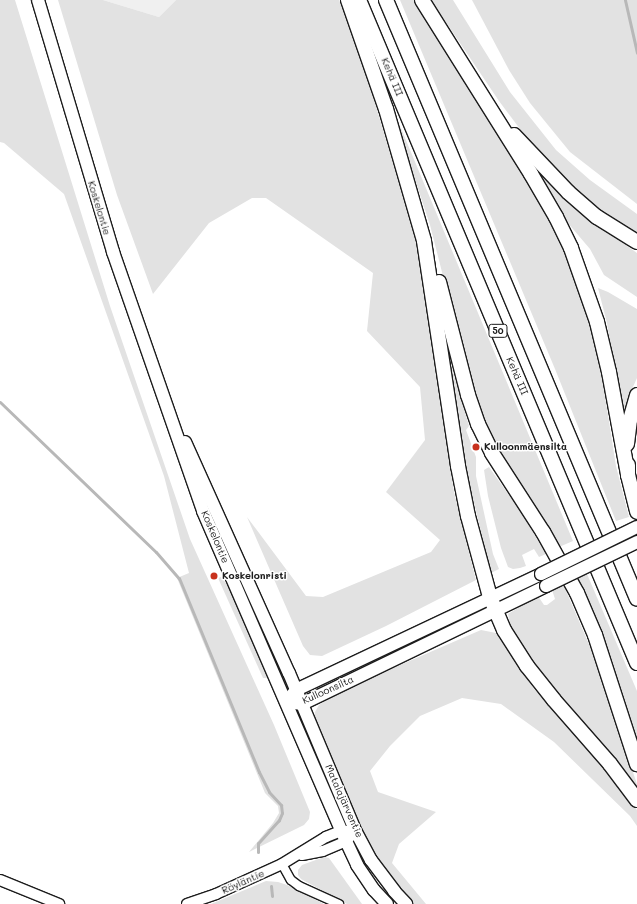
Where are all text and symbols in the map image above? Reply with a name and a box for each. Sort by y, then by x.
street label: Kehä III [379,56,405,98]
street label: Koskelontie [85,179,113,237]
road number: 50 [488,324,508,338]
street label: Kehä III [504,355,530,397]
place label: Kulloonmäensilta [484,441,567,453]
marker: Kulloonmäensilta [471,442,481,452]
street label: Koskelontie [199,509,231,565]
place label: Koskelonristi [222,570,287,582]
marker: Koskelonristi [209,571,219,581]
street label: Kulloonsilta [300,673,356,707]
street label: Matalajärventie [322,763,366,839]
street label: Röyläntie [220,867,266,897]

